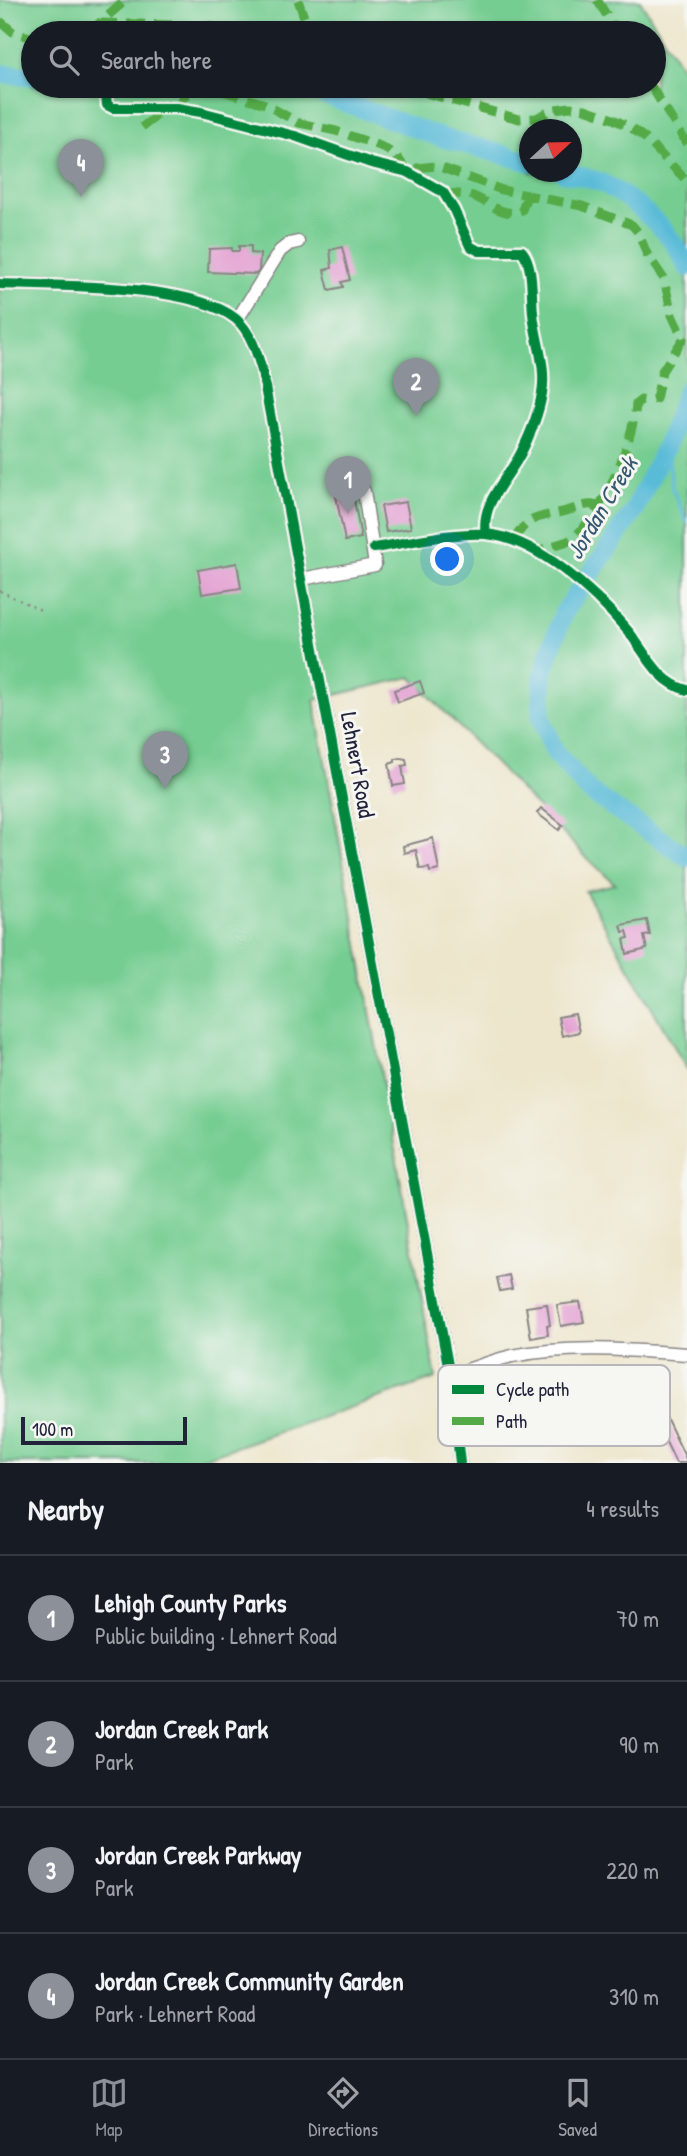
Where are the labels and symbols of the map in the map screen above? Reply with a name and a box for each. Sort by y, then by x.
north arrow [519,119,582,182]
pin: 4 [58,139,104,197]
pin: 2 [393,358,439,416]
water label: Jordan Creek [558,448,645,565]
pin: 1 [325,456,371,514]
your location [430,542,464,576]
street label: Lehnert Road [334,710,383,820]
pin: 3 [142,731,188,789]
legend [438,1365,670,1446]
text: Cycle path [496,1376,569,1402]
text: Path [496,1408,527,1434]
scale bar [21,1414,187,1446]

